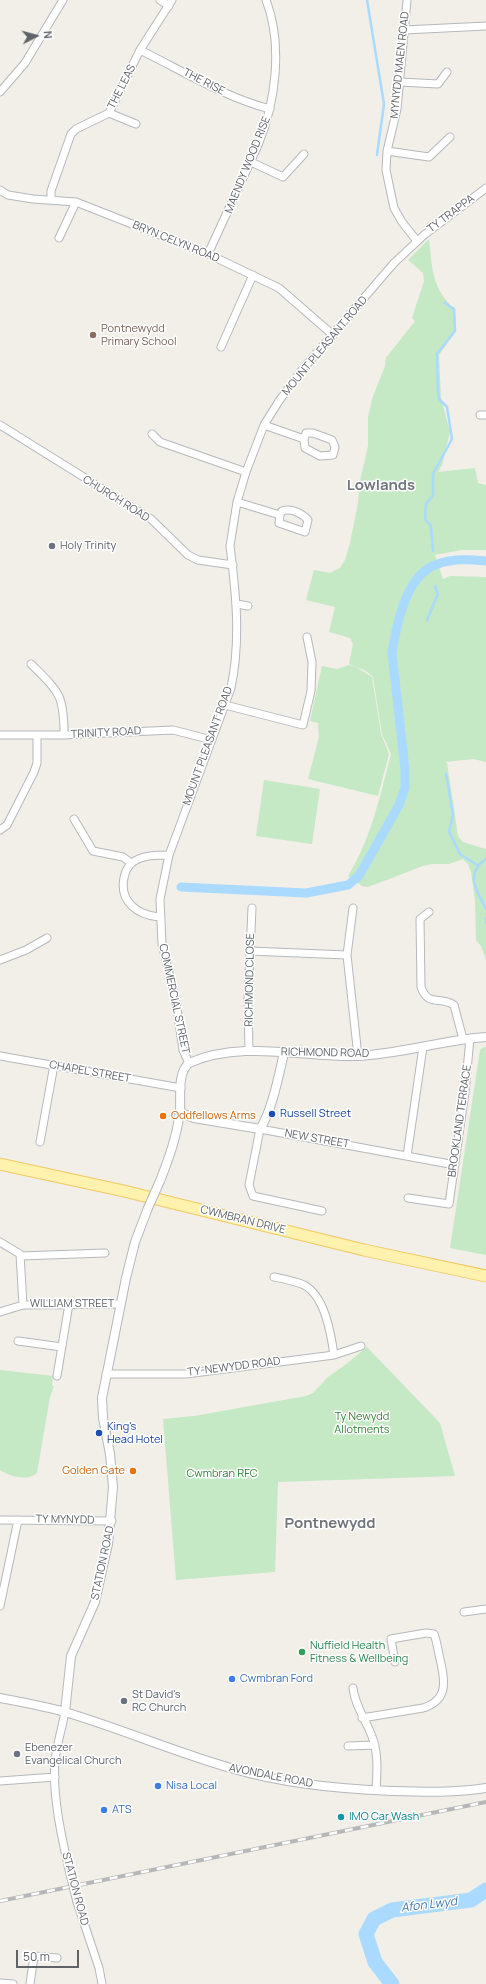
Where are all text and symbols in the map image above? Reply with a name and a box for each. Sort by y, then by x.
street label: MYNYDD MAEN ROAD [388,11,412,119]
north arrow [16,16,56,56]
text: N [41,30,56,39]
street label: THE LEAS [105,63,139,111]
street label: THE RISE [181,66,227,98]
street label: MAENDY WOOD RISE [222,115,274,215]
street label: TY TRAPPA [425,192,477,236]
street label: BRYN CELYN ROAD [130,218,222,266]
street label: MOUNT PLEASANT ROAD [280,294,370,398]
place label: Pontnewydd Primary School [101,322,176,348]
marker: Pontnewydd Primary School [88,330,98,340]
street label: CHURCH ROAD [80,473,152,525]
district label: Lowlands [347,477,415,495]
place label: Holy Trinity [60,539,116,553]
marker: Holy Trinity [47,541,57,551]
street label: MOUNT PLEASANT ROAD [180,685,236,807]
street label: TRINITY ROAD [71,725,141,741]
street label: RICHMOND CLOSE [243,933,257,1027]
street label: COMMERCIAL STREET [156,943,192,1055]
street label: RICHMOND ROAD [281,1046,369,1060]
street label: CHAPEL STREET [48,1058,132,1086]
street label: BROOKLAND TERRACE [446,1064,474,1178]
place label: Russell Street [280,1107,351,1121]
place label: Oddfellows Arms [171,1109,256,1123]
marker: Russell Street [267,1109,277,1119]
marker: Oddfellows Arms [158,1111,168,1121]
street label: NEW STREET [284,1127,350,1151]
street label: CWMBRAN DRIVE [199,1203,287,1237]
street label: WILLIAM STREET [30,1297,114,1311]
street label: TY-NEWYDD ROAD [187,1355,281,1379]
park label: Ty Newydd Allotments [334,1410,390,1436]
place label: King's Head Hotel [107,1420,163,1446]
marker: King's Head Hotel [94,1428,104,1438]
place label: Golden Gate [62,1464,125,1478]
marker: Golden Gate [128,1466,138,1476]
park label: Cwmbran RFC [186,1467,258,1481]
street label: TY MYNYDD [35,1513,95,1527]
district label: Pontnewydd [284,1515,376,1533]
street label: STATION ROAD [89,1525,117,1601]
place label: Nuffield Health Fitness & Wellbeing [310,1639,408,1665]
marker: Nuffield Health Fitness & Wellbeing [297,1647,307,1657]
place label: Cwmbran Ford [240,1672,313,1686]
marker: Cwmbran Ford [227,1674,237,1684]
place label: St David's RC Church [132,1688,186,1714]
marker: St David's RC Church [119,1696,129,1706]
place label: Ebenezer Evangelical Church [25,1741,122,1767]
marker: Ebenezer Evangelical Church [12,1749,22,1759]
street label: AVONDALE ROAD [228,1761,314,1791]
place label: Nisa Local [166,1779,217,1793]
marker: Nisa Local [153,1781,163,1791]
place label: ATS [112,1803,132,1817]
marker: ATS [99,1805,109,1815]
place label: IMO Car Wash [349,1810,419,1824]
marker: IMO Car Wash [336,1812,346,1822]
street label: STATION ROAD [59,1851,91,1927]
water label: Afon Lwyd [400,1894,458,1916]
scale bar [18,1942,81,1968]
text: 50 m [23,1948,50,1965]

